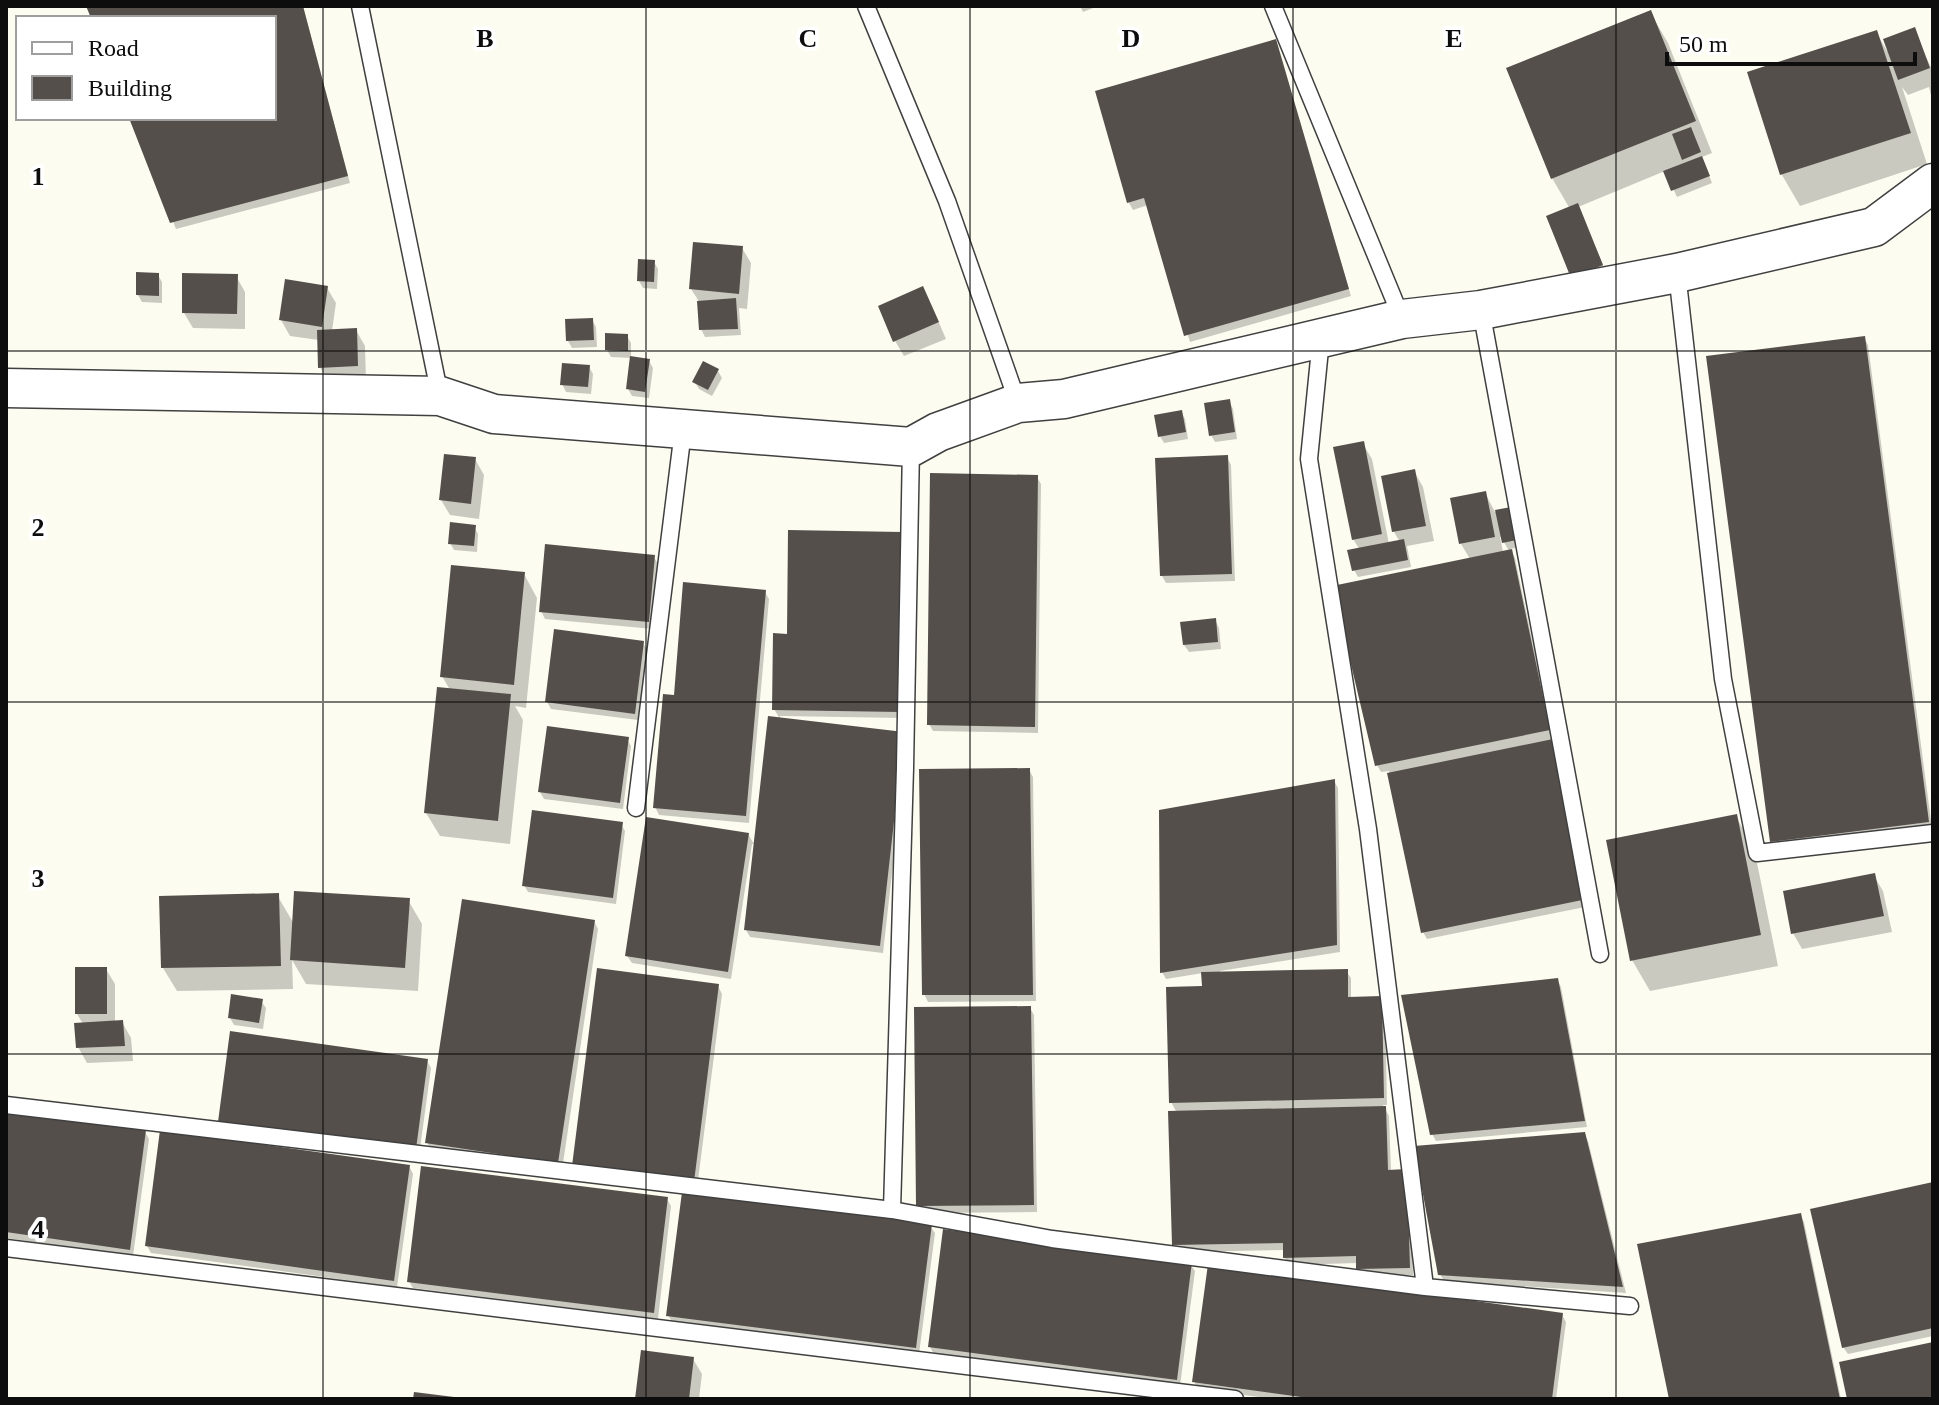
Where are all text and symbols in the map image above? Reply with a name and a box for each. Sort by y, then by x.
legend [16,16,276,120]
scale bar [1667,16,1915,66]
text: B [476,24,494,53]
text: C [799,24,817,53]
text: D [1122,24,1140,53]
text: E [1445,24,1463,53]
text: 50 m [1679,31,1728,57]
text: Road [88,35,139,61]
text: Building [88,75,172,101]
text: 1 [32,162,45,191]
text: 2 [32,513,45,542]
text: 3 [32,864,45,893]
text: 4 [32,1215,45,1244]

